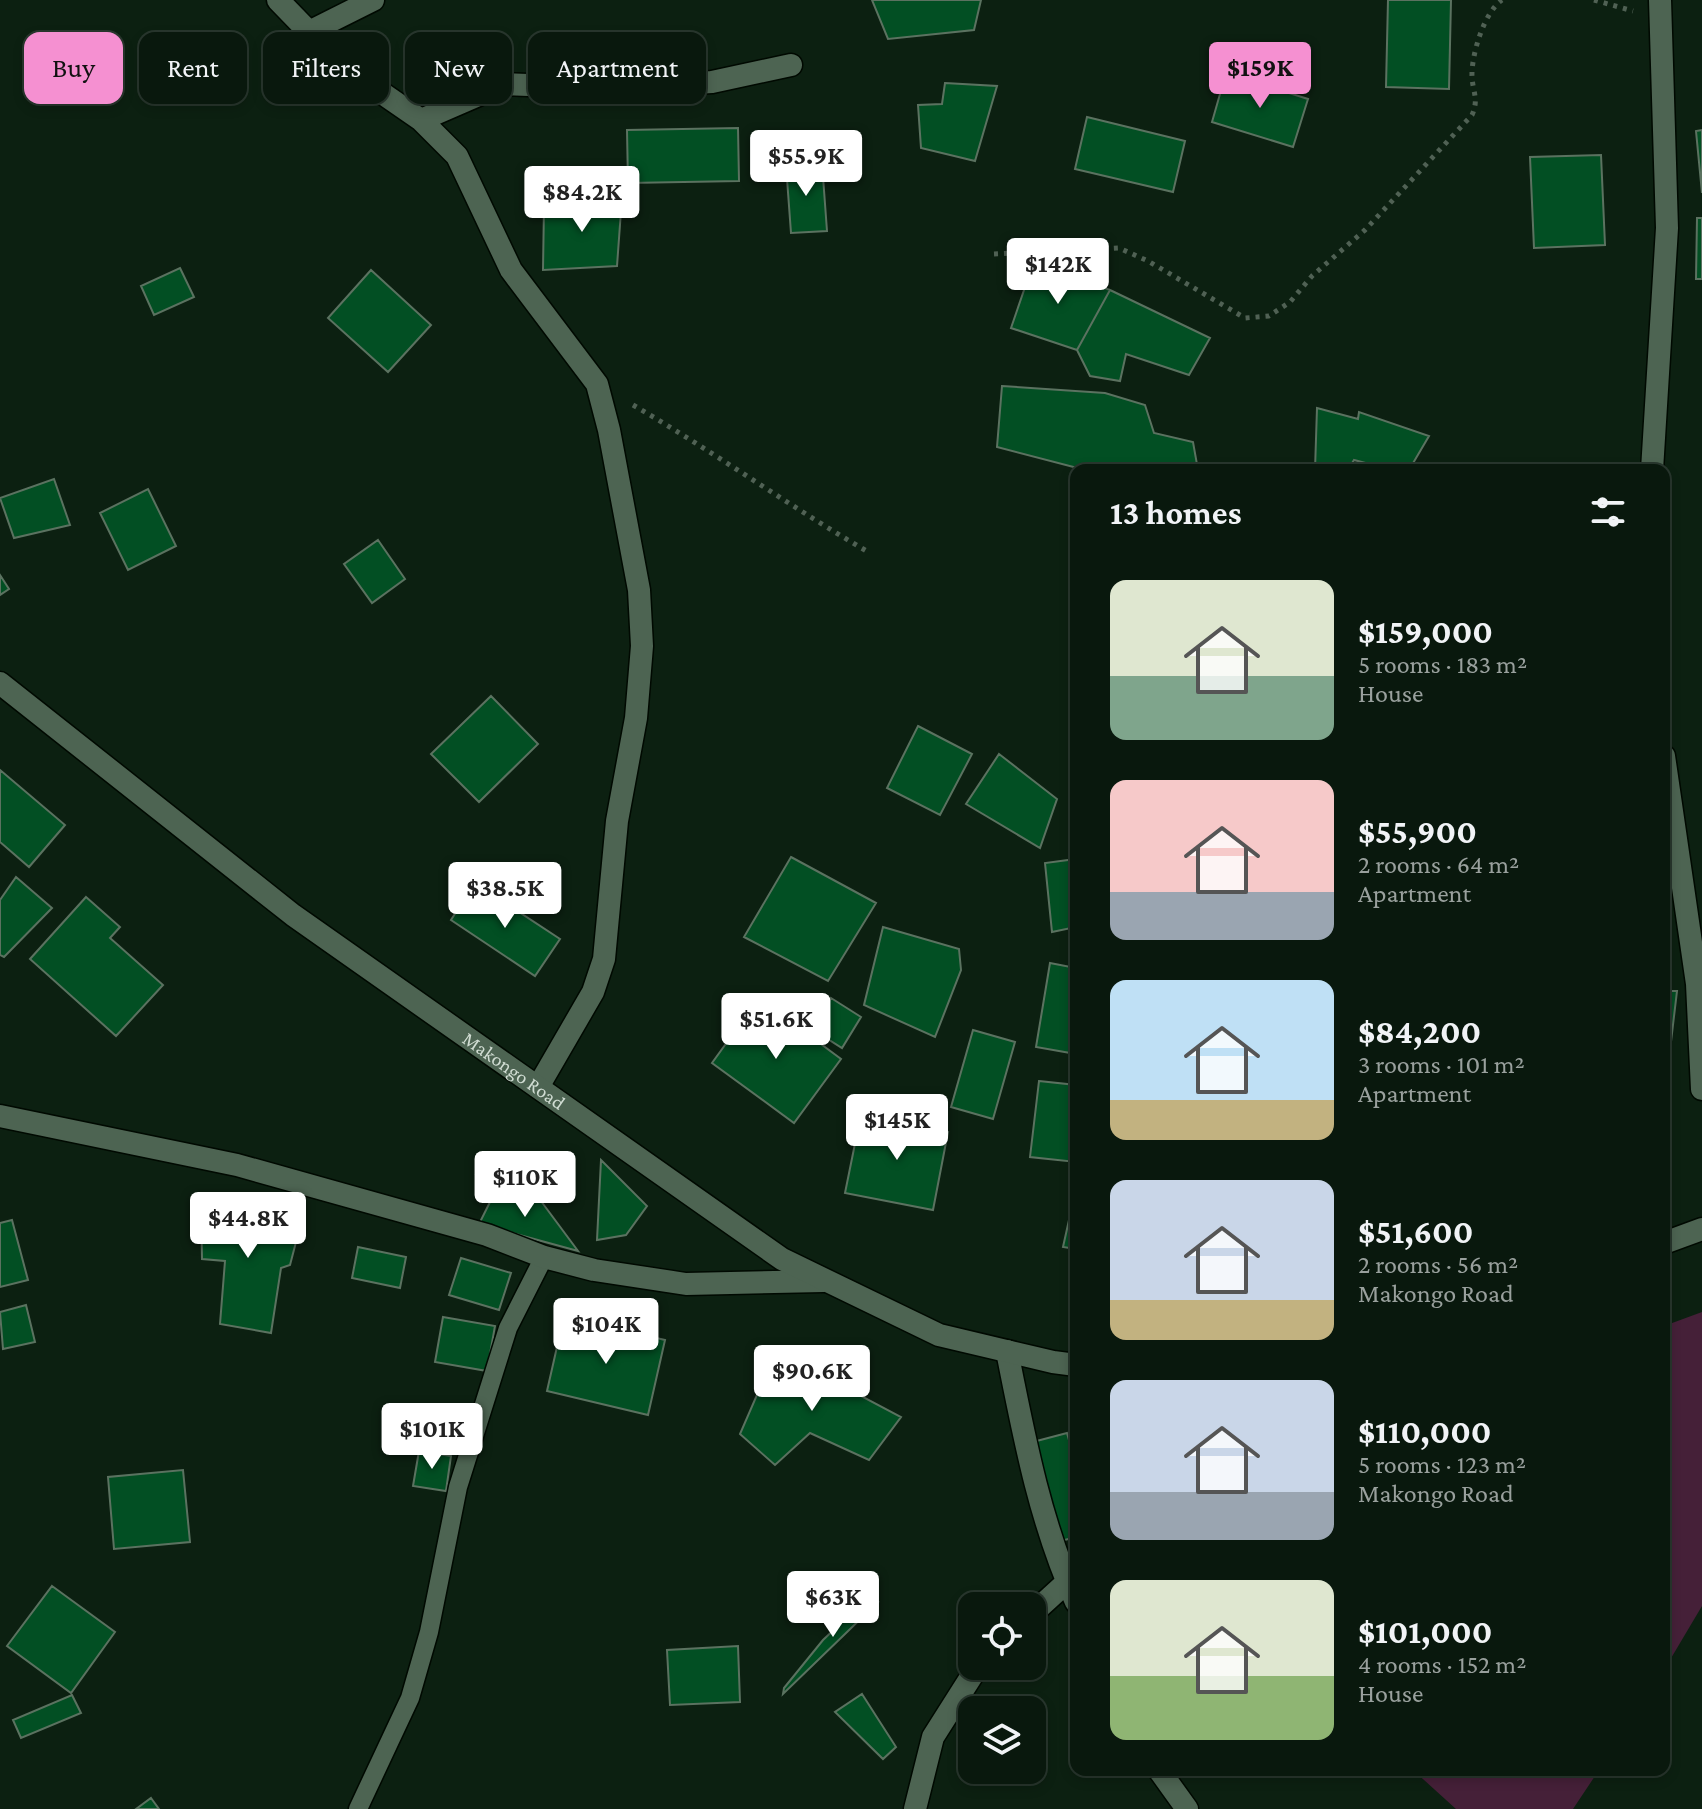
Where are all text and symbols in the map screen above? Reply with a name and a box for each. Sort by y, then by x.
chip: Buy [24,32,123,104]
chip: Rent [139,32,247,104]
chip: Filters [263,32,389,104]
chip: New [405,32,512,104]
chip: Apartment [528,32,706,104]
pin: $159K [1204,42,1316,110]
text: $159K [1227,53,1293,82]
pin: $55.9K [741,130,871,198]
text: $55.9K [768,141,844,170]
pin: $84.2K [517,166,647,234]
text: $84.2K [542,177,622,206]
pin: $142K [1002,238,1114,306]
text: $142K [1025,249,1091,278]
icon: filters [1586,490,1630,534]
text: 13 homes [1110,494,1242,531]
icon: home [1174,612,1270,708]
text: $159,000 [1358,613,1493,650]
text: 5 rooms · 183 m² [1358,650,1527,679]
text: House [1358,679,1423,708]
icon: home [1174,812,1270,908]
text: $55,900 [1358,813,1477,850]
text: 2 rooms · 64 m² [1358,850,1519,879]
pin: $38.5K [440,862,570,930]
text: $38.5K [466,873,544,902]
text: Apartment [1358,879,1471,908]
pin: $51.6K [711,993,841,1061]
text: $51.6K [739,1004,813,1033]
icon: home [1174,1012,1270,1108]
text: $84,200 [1358,1013,1481,1050]
street label: Makongo Road [459,1027,570,1114]
text: 3 rooms · 101 m² [1358,1050,1525,1079]
text: Apartment [1358,1079,1471,1108]
pin: $145K [841,1094,953,1162]
text: $145K [864,1105,930,1134]
pin: $110K [469,1151,581,1219]
text: $110K [493,1162,557,1191]
pin: $44.8K [183,1192,313,1260]
text: $44.8K [208,1203,288,1232]
icon: home [1174,1212,1270,1308]
text: $51,600 [1358,1213,1473,1250]
text: 2 rooms · 56 m² [1358,1250,1518,1279]
text: Makongo Road [1358,1279,1514,1308]
pin: $104K [550,1298,662,1366]
text: $104K [571,1309,641,1338]
pin: $90.6K [747,1345,877,1413]
text: $90.6K [772,1356,852,1385]
pin: $101K [376,1403,488,1471]
icon: home [1174,1412,1270,1508]
text: $110,000 [1358,1413,1491,1450]
text: $101K [400,1414,464,1443]
text: 5 rooms · 123 m² [1358,1450,1526,1479]
text: Makongo Road [1358,1479,1514,1508]
pin: $63K [786,1571,880,1639]
text: $63K [805,1582,861,1611]
map controls [958,1592,1046,1784]
button: locate [958,1592,1046,1680]
icon: home [1174,1612,1270,1708]
text: $101,000 [1358,1613,1492,1650]
text: 4 rooms · 152 m² [1358,1650,1526,1679]
text: House [1358,1679,1423,1708]
button: layers [958,1696,1046,1784]

